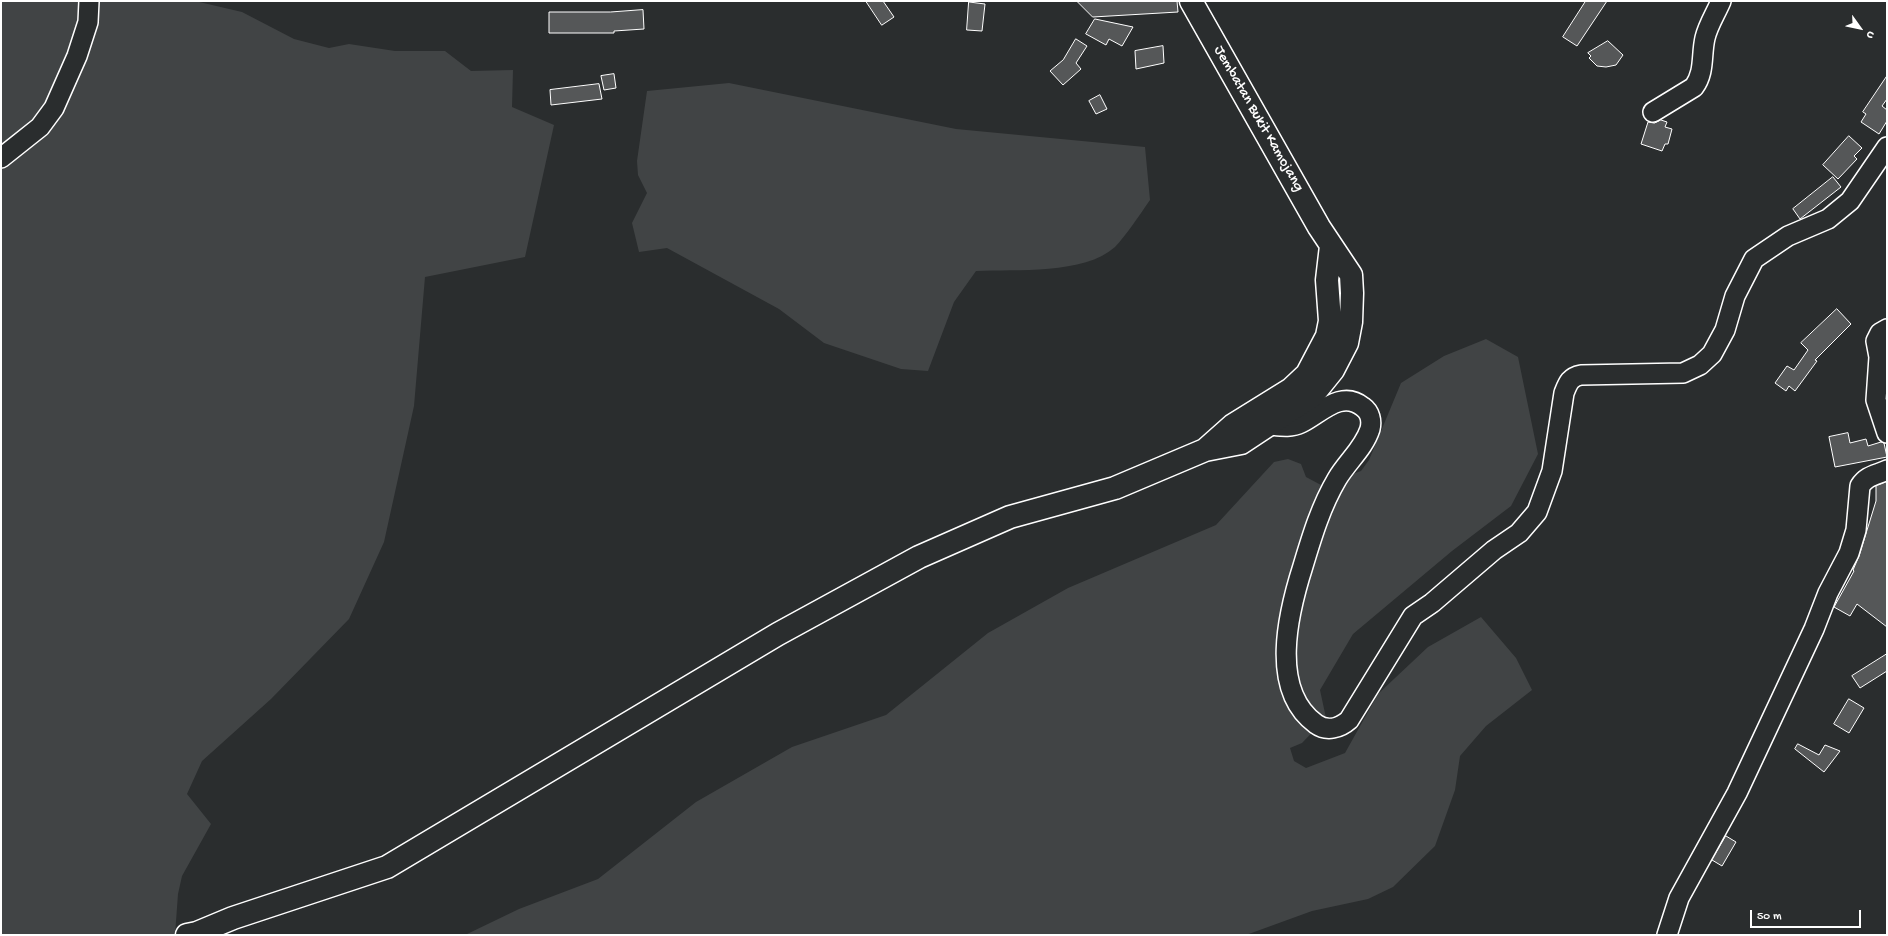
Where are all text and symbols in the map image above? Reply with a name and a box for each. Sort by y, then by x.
north arrow [1840,8,1880,48]
text: U [1863,29,1877,40]
street label: Jembatan Bukit Kamojang [1209,43,1307,195]
scale bar [1752,902,1863,928]
text: 50 m [1757,910,1782,924]

